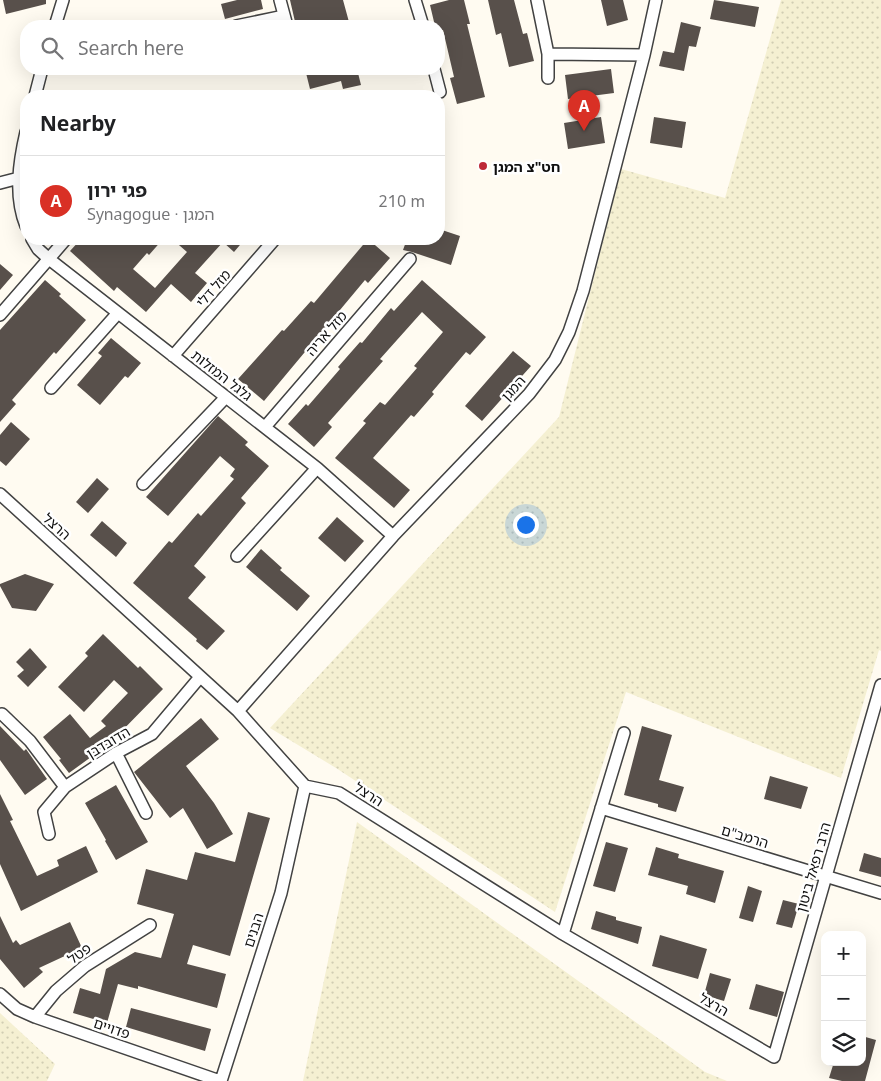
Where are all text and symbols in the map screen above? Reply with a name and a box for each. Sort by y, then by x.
search box [20,20,445,75]
icon: search [38,34,66,62]
text: Search here [78,35,184,61]
pin: A [568,90,600,131]
text: Nearby [40,109,116,137]
place label: חט"צ המגן [493,157,560,176]
marker: חט"צ המגן [477,160,489,172]
text: פגי ירון [87,177,147,203]
text: A [50,190,62,212]
text: 210 m [379,190,425,212]
text: Synagogue · המגן [87,203,215,225]
street label: מזל דלי [191,265,235,311]
street label: מזל אריה [301,306,351,360]
street label: גלגל המזלות [188,345,256,405]
street label: המגן [497,371,529,405]
street label: הרצל [39,509,75,543]
your location [513,512,539,538]
street label: הדובדבן [83,722,133,762]
street label: הרצל [351,778,387,810]
street label: הרמב"ם [719,820,771,852]
street label: הרב רפאל ביטון [791,820,835,914]
street label: הבנים [239,910,267,950]
map controls [821,931,866,1066]
button: + [821,931,866,976]
street label: פטל [63,938,95,968]
button: − [821,976,866,1021]
street label: הרצל [696,988,732,1020]
street label: פדויים [91,1013,133,1043]
button: layers [821,1021,866,1066]

